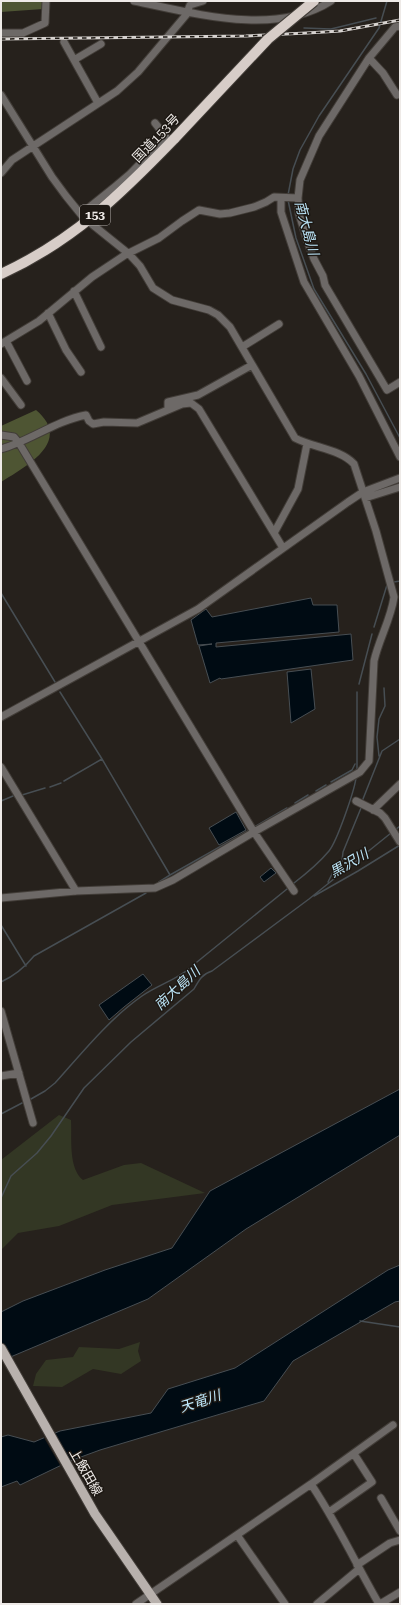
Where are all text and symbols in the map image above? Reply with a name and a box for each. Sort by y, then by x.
street label: 国道153号 [129,111,183,165]
water label: 南大島川 [292,199,322,259]
road number: 153 [80,205,110,225]
water label: 黒沢川 [327,845,373,880]
water label: 南大島川 [151,962,204,1013]
water label: 天竜川 [178,1386,224,1415]
street label: 上飯田線 [67,1446,105,1498]

